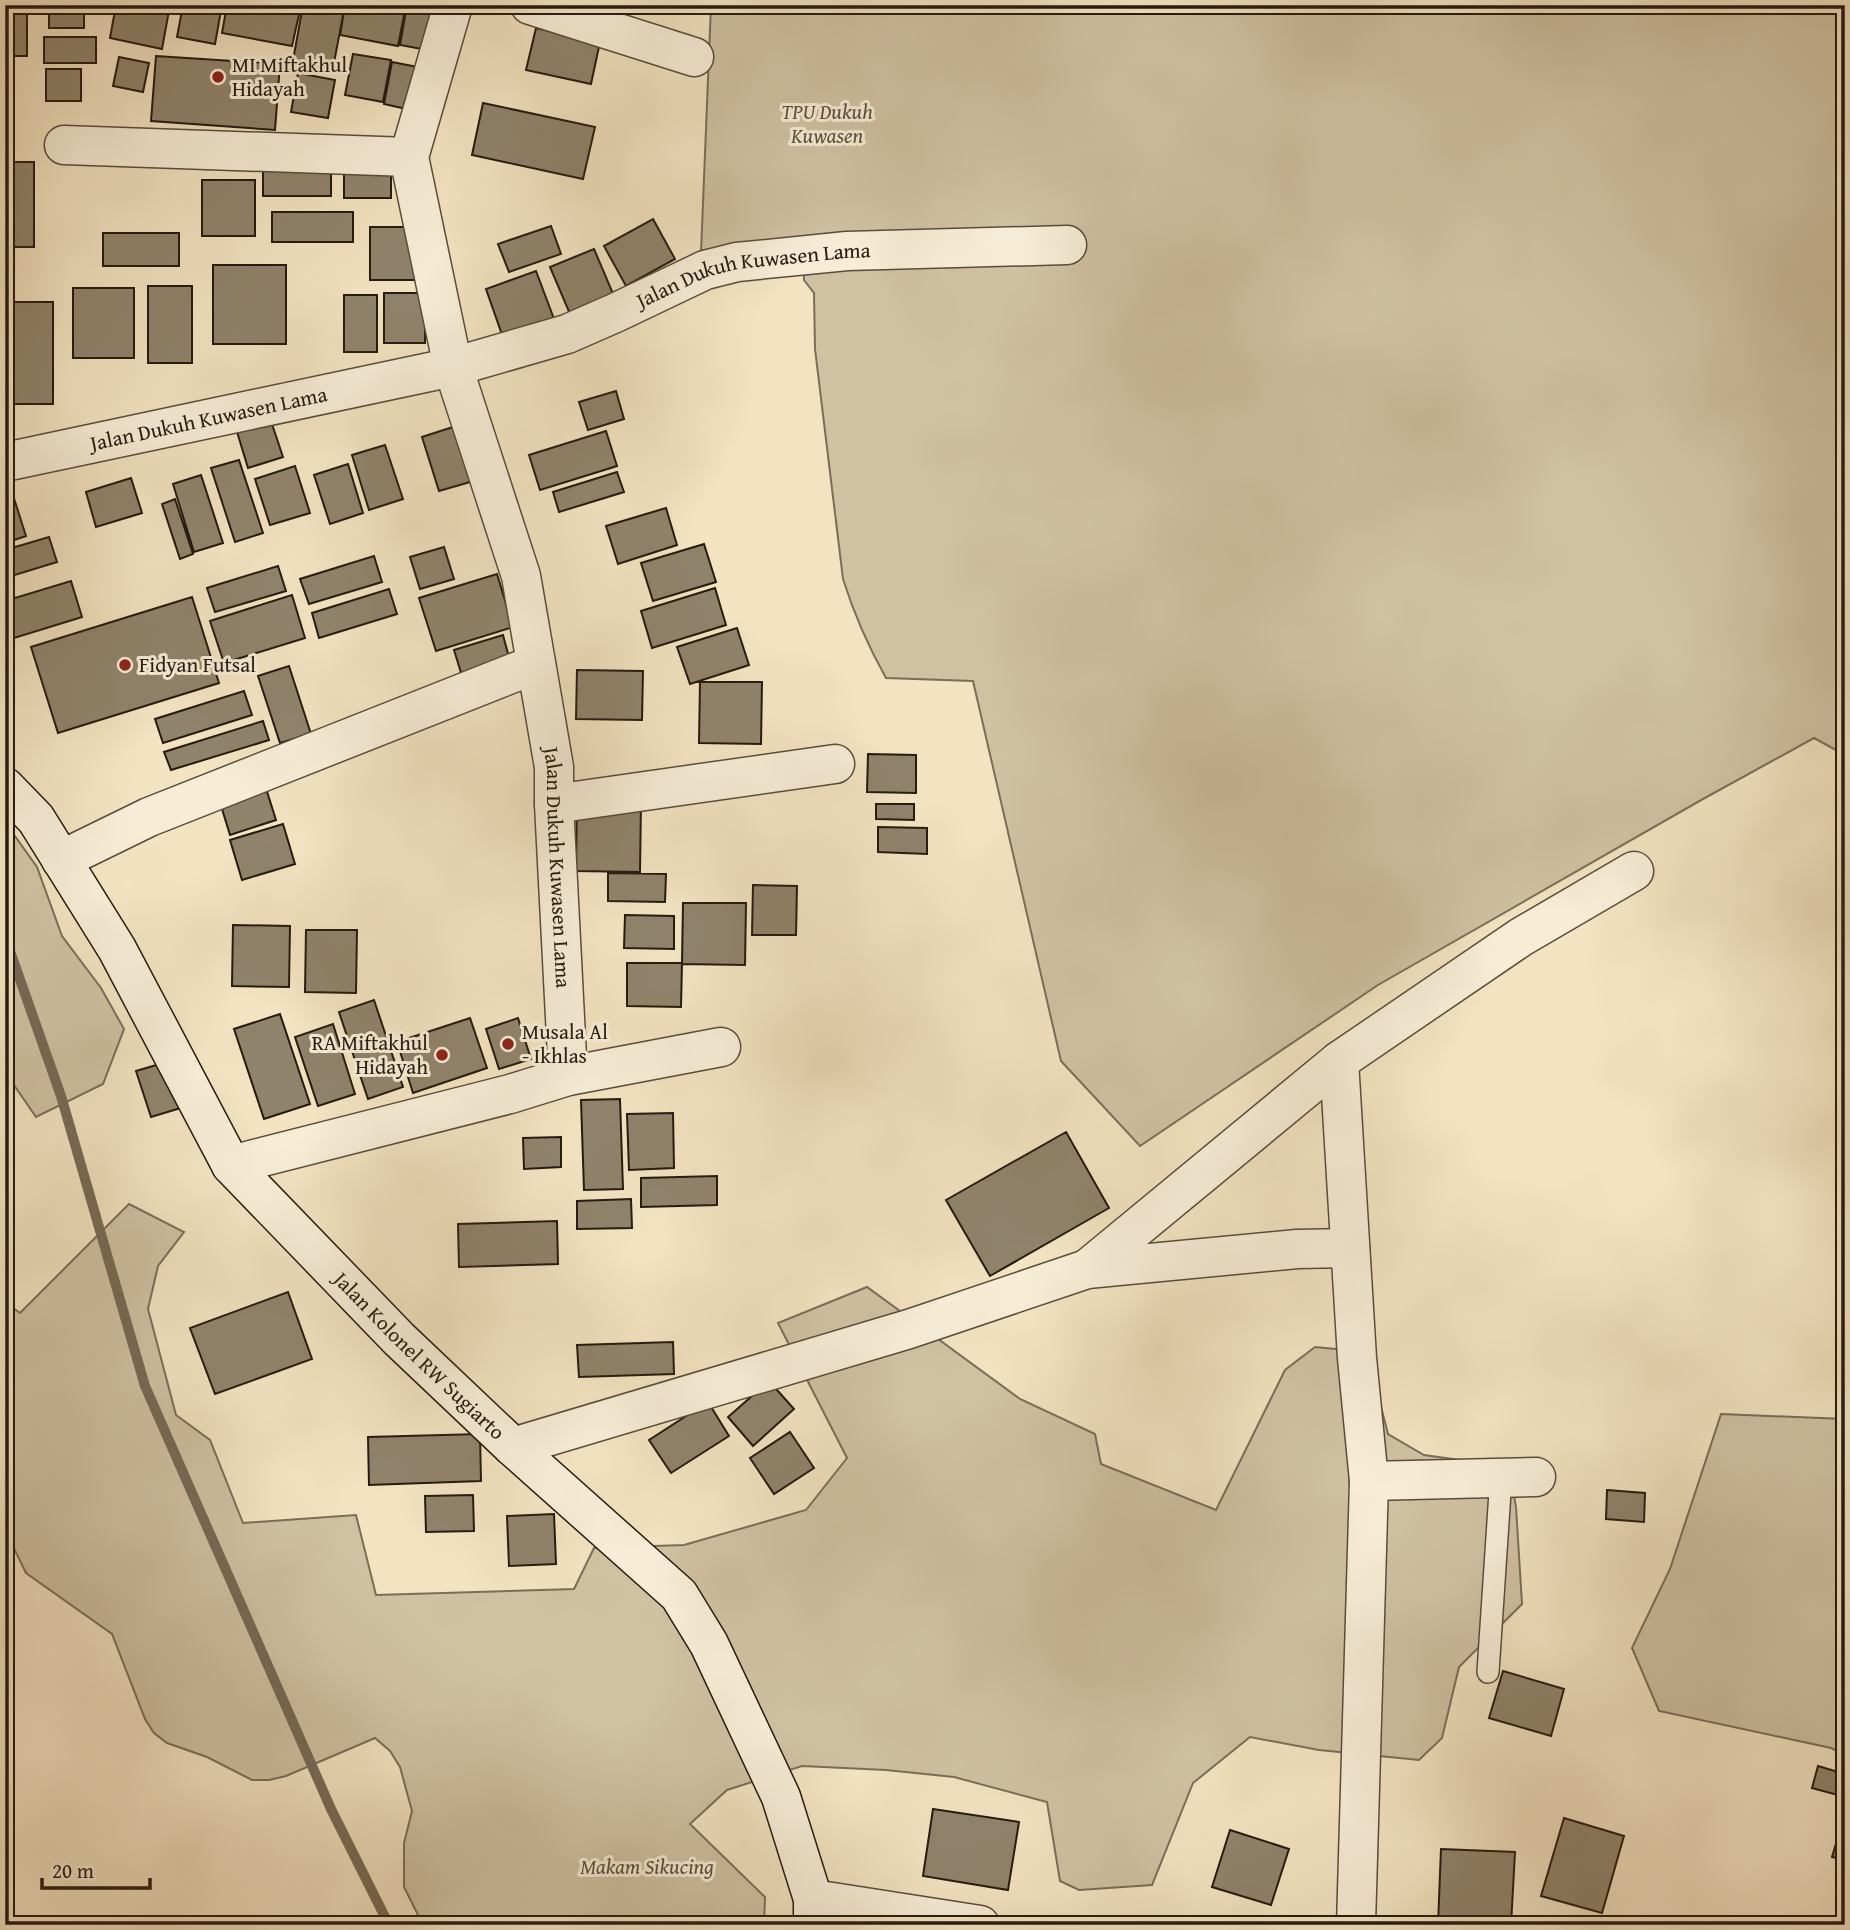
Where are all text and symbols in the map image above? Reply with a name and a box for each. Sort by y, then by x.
place label: MI Miftakhul Hidayah [232,49,347,104]
marker: MI Miftakhul Hidayah [210,69,226,85]
park label: TPU Dukuh Kuwasen [781,96,873,151]
street label: Jalan Dukuh Kuwasen Lama [628,234,871,317]
street label: Jalan Dukuh Kuwasen Lama [84,378,330,459]
place label: Fidyan Futsal [139,649,256,680]
marker: Fidyan Futsal [117,657,133,673]
street label: Jalan Dukuh Kuwasen Lama [535,741,579,989]
place label: Musala Al - Ikhlas [522,1016,608,1071]
place label: RA Miftakhul Hidayah [312,1027,428,1082]
marker: Musala Al - Ikhlas [500,1036,516,1052]
marker: RA Miftakhul Hidayah [434,1047,450,1063]
street label: Jalan Kolonel RW Sugiarto [325,1262,512,1447]
scale bar [42,1846,150,1890]
park label: Makam Sikucing [580,1851,714,1882]
text: 20 m [52,1855,94,1886]

